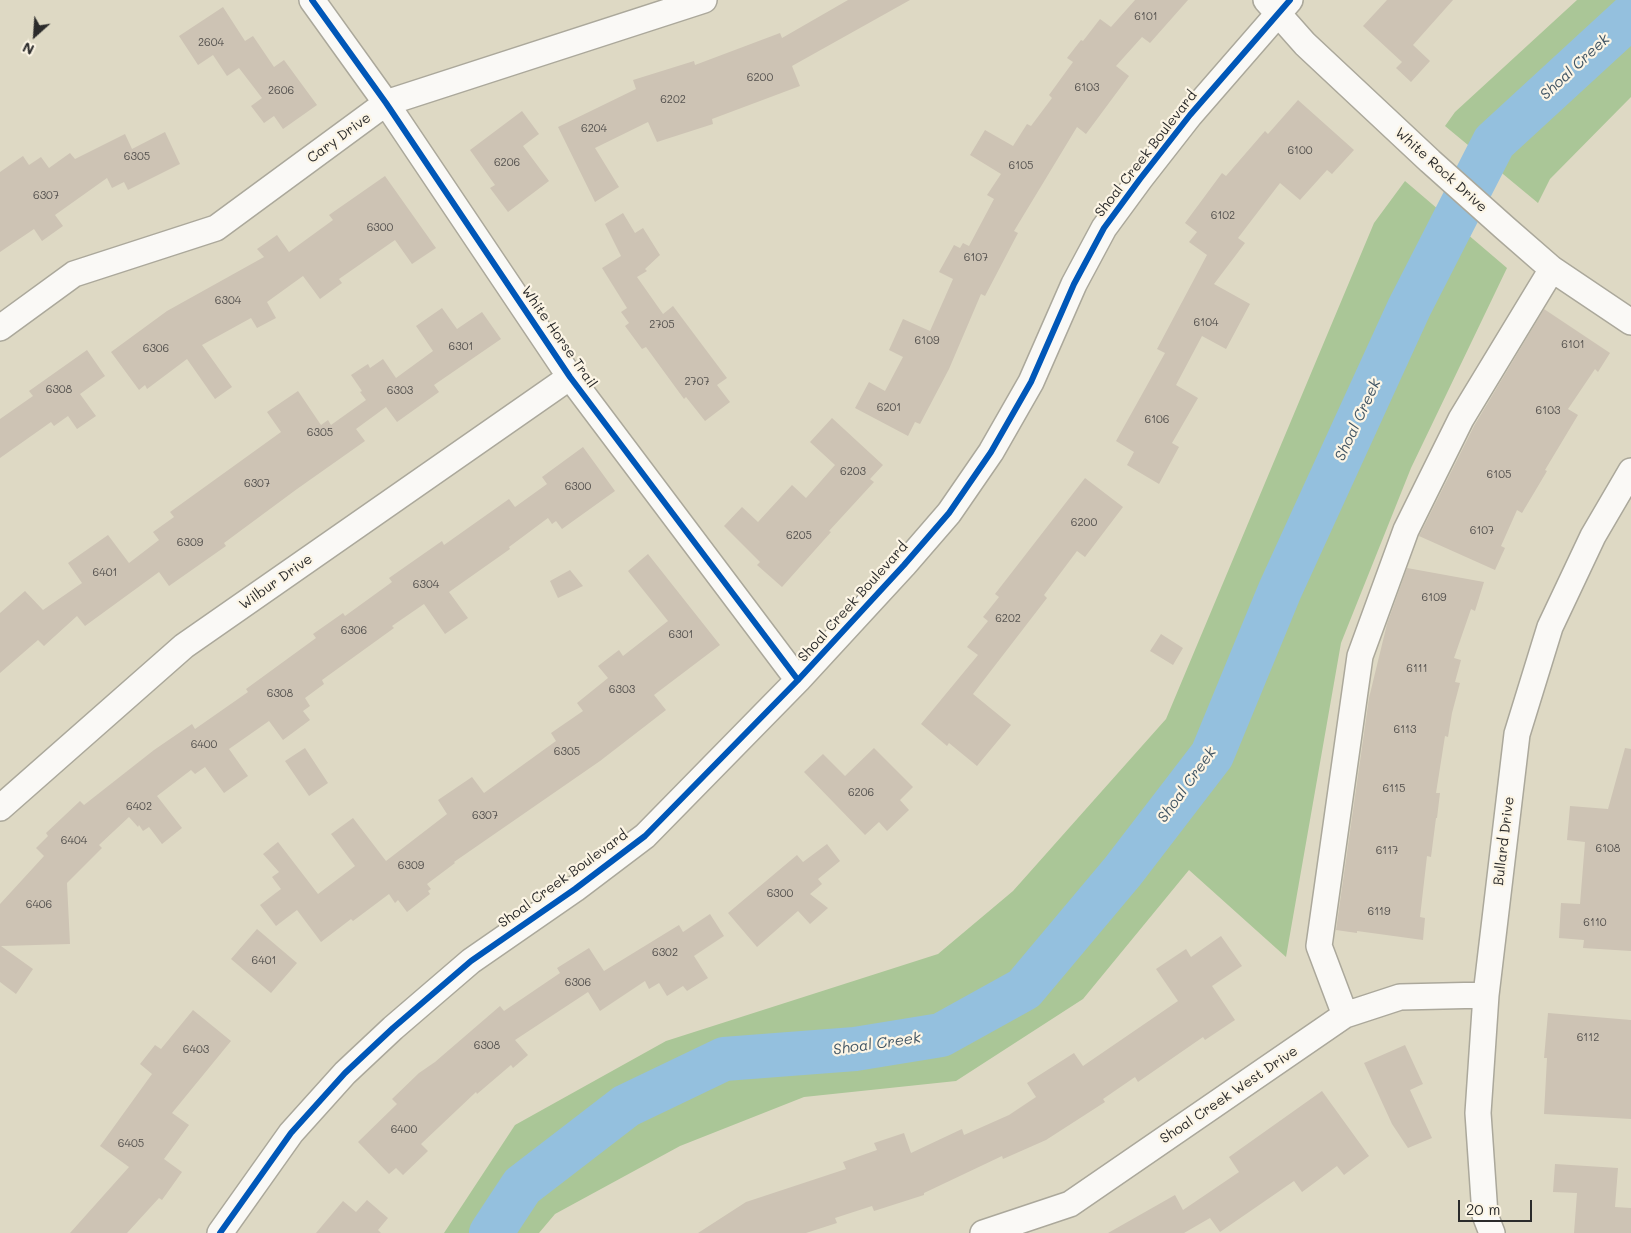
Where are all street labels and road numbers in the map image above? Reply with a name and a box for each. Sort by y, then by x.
street label: Shoal Creek Boulevard [1091,87,1201,221]
street label: Cary Drive [304,109,374,167]
street label: White Rock Drive [1391,124,1491,216]
street label: White Horse Trail [518,283,600,391]
street label: Shoal Creek Boulevard [795,538,911,666]
street label: Wilbur Drive [236,551,316,613]
street label: Bullard Drive [1490,796,1518,886]
street label: Shoal Creek Boulevard [495,826,631,932]
street label: Shoal Creek West Drive [1157,1043,1301,1147]

